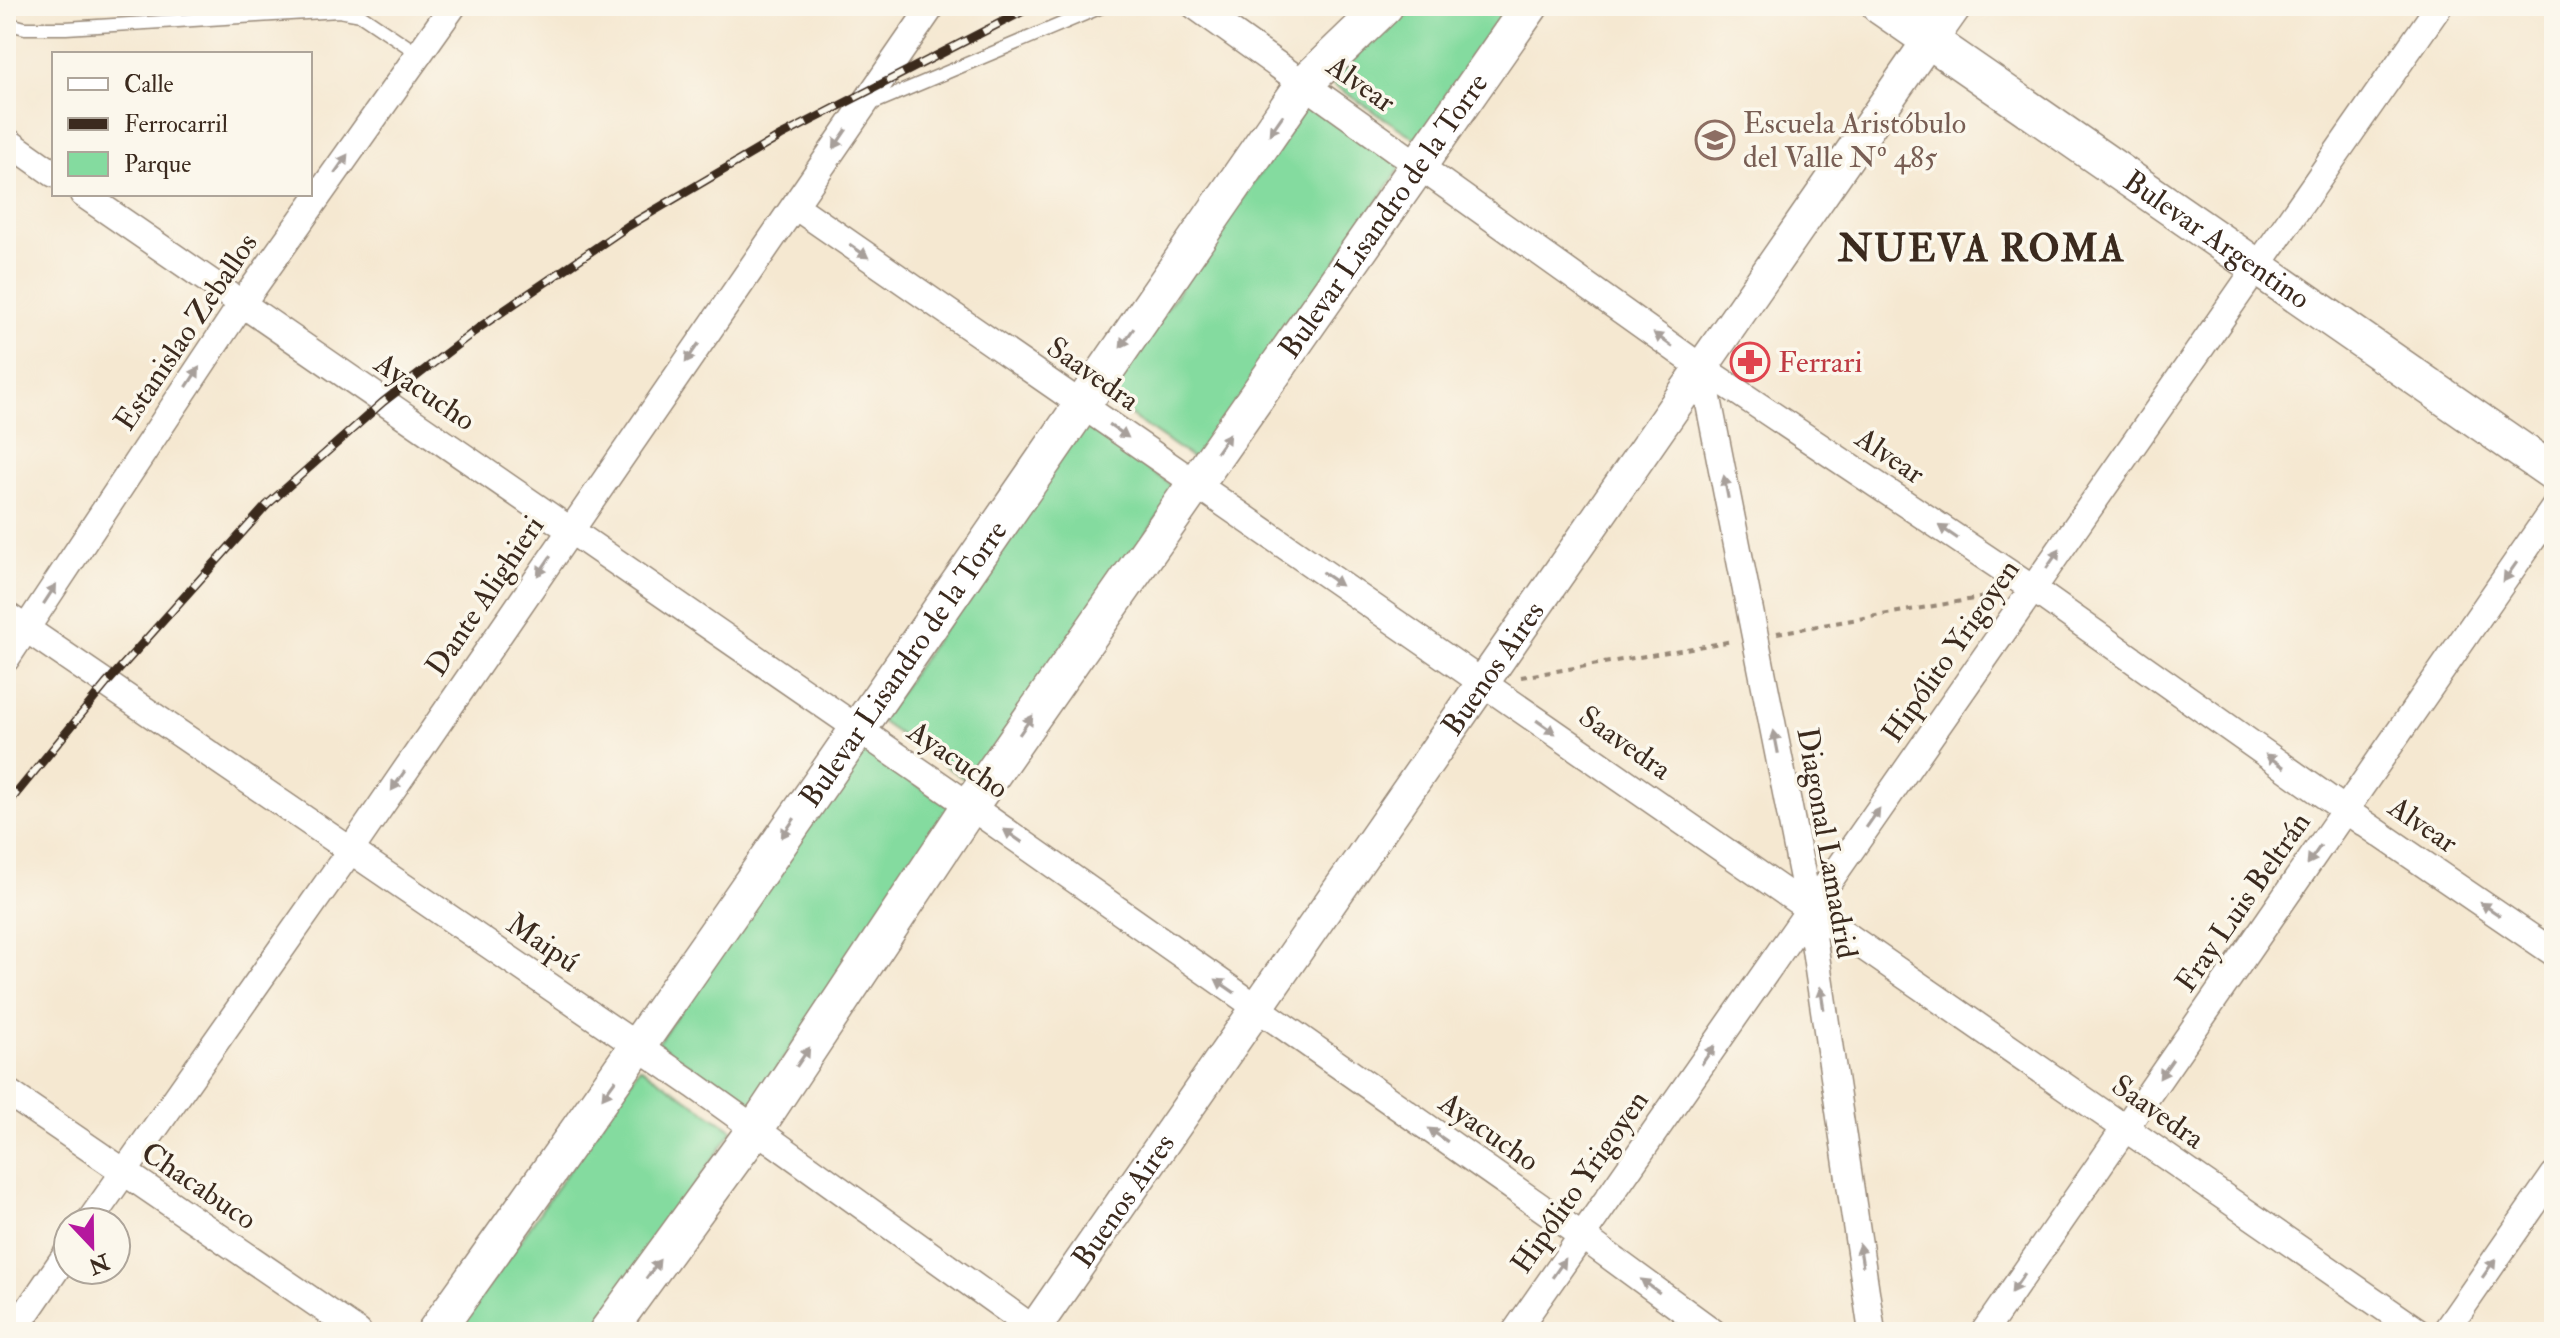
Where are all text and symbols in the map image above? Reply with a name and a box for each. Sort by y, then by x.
street label: Alvear [1319,47,1402,121]
legend [52,52,312,196]
street label: Bulevar Lisandro de la Torre [1271,66,1496,365]
text: Calle [124,69,174,100]
place label: Escuela Aristóbulo del Valle Nº 485 [1743,105,1966,176]
text: Ferrocarril [124,109,228,140]
one-way arrow [1269,114,1284,135]
school or university icon: Escuela Aristóbulo del Valle Nº 485 [1694,119,1736,161]
one-way arrow [833,129,848,150]
text: Parque [124,149,191,180]
one-way arrow [333,153,348,174]
street label: Bulevar Argentino [2117,162,2317,317]
district label: NUEVA ROMA [1837,225,2126,273]
street label: Estanislao Zeballos [106,226,266,438]
one-way arrow [848,243,869,258]
one-way arrow [1120,328,1135,349]
street label: Saavedra [1040,329,1147,419]
one-way arrow [1652,332,1673,348]
pharmacy icon: Ferrari [1729,341,1771,383]
one-way arrow [685,342,700,363]
street label: Ayacucho [367,344,482,439]
place label: Ferrari [1778,344,1862,381]
one-way arrow [185,367,200,388]
street label: Alvear [1848,419,1932,492]
one-way arrow [1108,423,1129,438]
one-way arrow [1215,433,1230,454]
one-way arrow [1719,474,1731,499]
street label: Dante Alighieri [418,509,552,683]
street label: Bulevar Lisandro de la Torre [791,513,1015,814]
one-way arrow [1937,525,1958,540]
one-way arrow [2045,549,2061,570]
street label: Hipólito Yrigoyen [1874,552,2028,750]
one-way arrow [537,556,552,577]
one-way arrow [2503,562,2518,583]
one-way arrow [1322,571,1343,586]
one-way arrow [42,584,57,605]
street label: Buenos Aires [1433,594,1552,743]
street label: Saavedra [1572,698,1679,788]
street label: Ayacucho [900,712,1015,807]
one-way arrow [1018,715,1033,736]
one-way arrow [1536,719,1557,734]
street label: Diagonal Lamadrid [1788,725,1866,962]
one-way arrow [1770,729,1782,754]
one-way arrow [2265,754,2286,769]
one-way arrow [390,771,405,792]
street label: Alvear [2381,788,2465,861]
street label: Fray Luis Beltrán [2167,805,2319,999]
one-way arrow [1865,808,1880,829]
one-way arrow [781,817,795,839]
one-way arrow [1002,829,1023,844]
one-way arrow [2307,844,2322,865]
one-way arrow [2479,902,2500,917]
street label: Maipú [500,905,586,981]
one-way arrow [1215,979,1236,994]
one-way arrow [1815,985,1828,1010]
one-way arrow [1700,1044,1715,1065]
one-way arrow [796,1047,811,1068]
one-way arrow [2159,1058,2174,1079]
street label: Saavedra [2105,1067,2212,1157]
one-way arrow [602,1078,617,1099]
street label: Hipólito Yrigoyen [1503,1083,1657,1281]
street label: Ayacucho [1431,1084,1546,1180]
street label: Buenos Aires [1064,1126,1183,1275]
one-way arrow [1428,1128,1449,1143]
street label: Chacabuco [134,1134,264,1238]
north arrow [52,1206,132,1286]
one-way arrow [1854,1242,1867,1267]
text: N [84,1247,114,1280]
one-way arrow [2481,1257,2496,1278]
one-way arrow [645,1258,661,1280]
one-way arrow [1551,1258,1567,1279]
one-way arrow [2011,1272,2026,1293]
one-way arrow [1640,1278,1660,1294]

